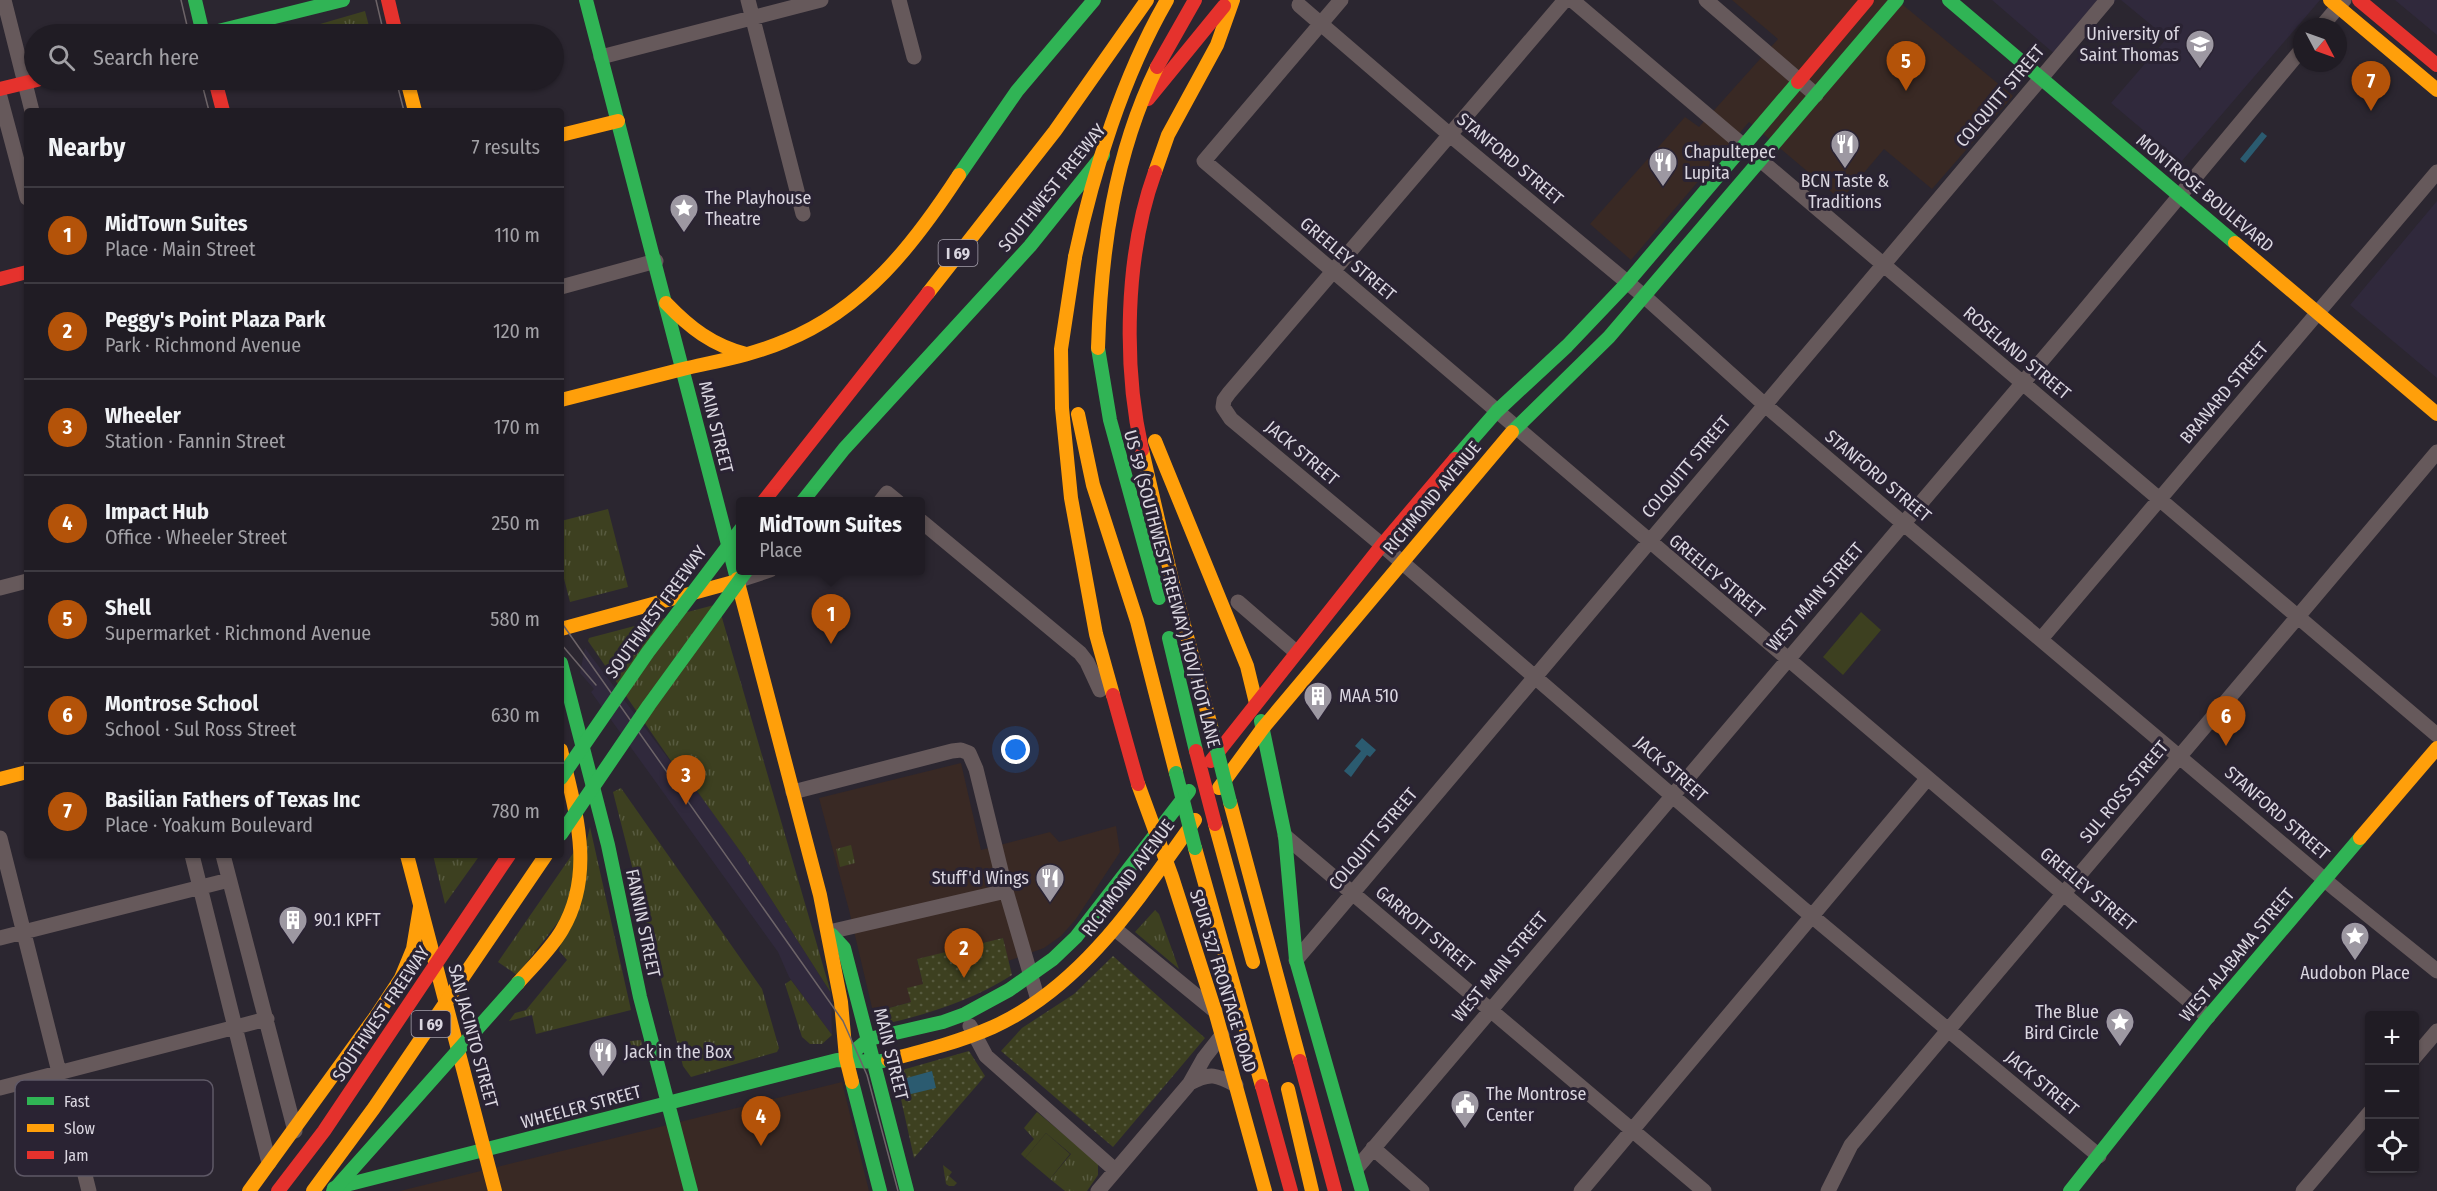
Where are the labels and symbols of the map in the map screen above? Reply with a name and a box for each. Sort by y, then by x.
north arrow [2293,18,2347,72]
place label: University of Saint Thomas [2080,23,2180,66]
school or university icon: University of Saint Thomas [2184,28,2216,70]
street label: COLQUITT STREET [1951,40,2050,152]
pin: 5 [1886,42,1926,91]
pin: 7 [2352,62,2390,111]
street label: STANFORD STREET [1453,108,1568,210]
street label: SOUTHWEST FREEWAY [994,119,1110,257]
restaurant icon: BCN Taste & Traditions [1829,128,1861,170]
street label: MONTROSE BOULEVARD [2132,129,2278,257]
place label: Chapultepec Lupita [1684,141,1776,184]
restaurant icon: Chapultepec Lupita [1647,146,1679,188]
place label: BCN Taste & Traditions [1801,170,1889,213]
place label: The Playhouse Theatre [705,187,811,230]
place icon: The Playhouse Theatre [668,192,700,234]
street label: GREELEY STREET [1296,213,1401,306]
road number: I 69 [938,240,978,266]
street label: ROSELAND STREET [1959,302,2076,405]
street label: BRANARD STREET [2175,337,2273,448]
street label: MAIN STREET [694,379,738,476]
street label: COLQUITT STREET [1637,411,1736,523]
street label: JACK STREET [1261,416,1344,490]
street label: STANFORD STREET [1821,425,1936,527]
street label: US 59 (SOUTHWEST FREEWAY) HOV/HOT LANE [1119,428,1225,750]
street label: RICHMOND AVENUE [1378,437,1486,559]
street label: GREELEY STREET [1665,530,1770,623]
street label: WEST MAIN STREET [1762,538,1869,656]
street label: SOUTHWEST FREEWAY [601,541,712,683]
pin: 1 [812,594,850,644]
building icon: MAA 510 [1302,680,1334,722]
place label: MAA 510 [1339,685,1399,707]
pin: 6 [2206,696,2246,746]
street label: JACK STREET [1630,732,1712,807]
your location [1001,735,1030,764]
street label: SUL ROSS STREET [2075,736,2173,847]
pin: 3 [666,756,706,805]
street label: STANFORD STREET [2220,762,2334,865]
street label: COLQUITT STREET [1324,783,1423,895]
street label: RICHMOND AVENUE [1077,815,1179,941]
street label: GREELEY STREET [2036,843,2141,936]
restaurant icon: Stuff'd Wings [1034,862,1066,904]
street label: FANNIN STREET [621,867,665,980]
place label: Stuff'd Wings [932,867,1029,889]
street label: GARROTT STREET [1371,881,1480,977]
street label: WEST ALABAMA STREET [2175,883,2300,1026]
street label: SPUR 527 FRONTAGE ROAD [1185,887,1261,1075]
building icon: 90.1 KPFT [277,904,309,946]
street label: WEST MAIN STREET [1448,907,1553,1026]
place label: 90.1 KPFT [314,909,381,931]
place icon: Audobon Place [2339,920,2371,962]
pin: 2 [944,928,984,978]
street label: SOUTHWEST FREEWAY [328,942,434,1086]
street label: SAN JACINTO STREET [443,962,503,1111]
place label: Audobon Place [2300,962,2410,984]
place label: The Blue Bird Circle [2024,1001,2099,1044]
street label: MAIN STREET [869,1006,913,1103]
place icon: The Blue Bird Circle [2104,1006,2136,1048]
road number: I 69 [412,1011,450,1037]
restaurant icon: Jack in the Box [587,1036,619,1078]
place label: Jack in the Box [624,1041,732,1063]
street label: JACK STREET [2001,1046,2084,1120]
legend [15,1080,213,1176]
street label: WHEELER STREET [518,1080,644,1134]
place label: The Montrose Center [1486,1083,1587,1126]
public building icon: The Montrose Center [1449,1088,1481,1130]
text: Fast [64,1092,91,1111]
pin: 4 [742,1096,780,1146]
text: Slow [64,1119,95,1138]
text: Jam [64,1146,89,1165]

